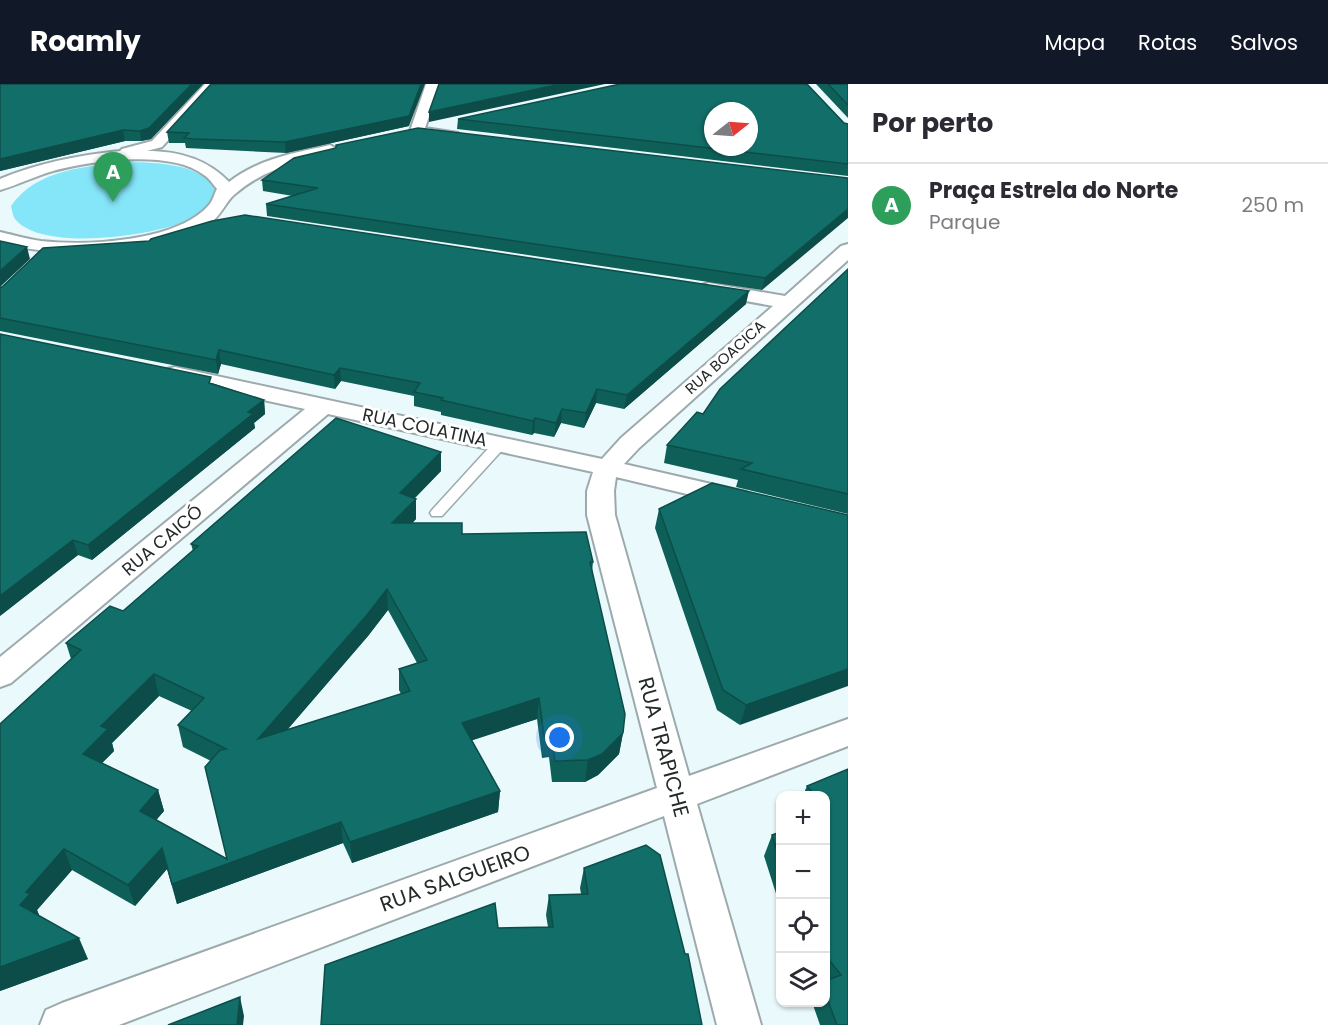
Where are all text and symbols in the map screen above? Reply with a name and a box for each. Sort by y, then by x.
text: Roamly [30,22,141,61]
text: Mapa [1044,28,1105,57]
text: Rotas [1138,28,1197,57]
text: Salvos [1230,28,1298,57]
north arrow [704,102,758,156]
text: Por perto [872,105,993,141]
pin: A [94,152,132,202]
text: Praça Estrela do Norte [929,175,1178,206]
text: A [884,191,899,219]
text: 250 m [1241,191,1304,219]
text: Parque [929,208,1000,236]
street label: RUA BOACICA [680,315,770,399]
street label: RUA COLATINA [360,402,490,452]
street label: RUA CAICÓ [116,499,208,581]
street label: RUA TRAPICHE [631,674,697,820]
your location [545,723,574,752]
map controls [776,791,830,1007]
button: + [776,791,830,845]
street label: RUA SALGUEIRO [376,837,534,919]
button: − [776,845,830,899]
button: locate [776,899,830,953]
button: layers [776,953,830,1007]

